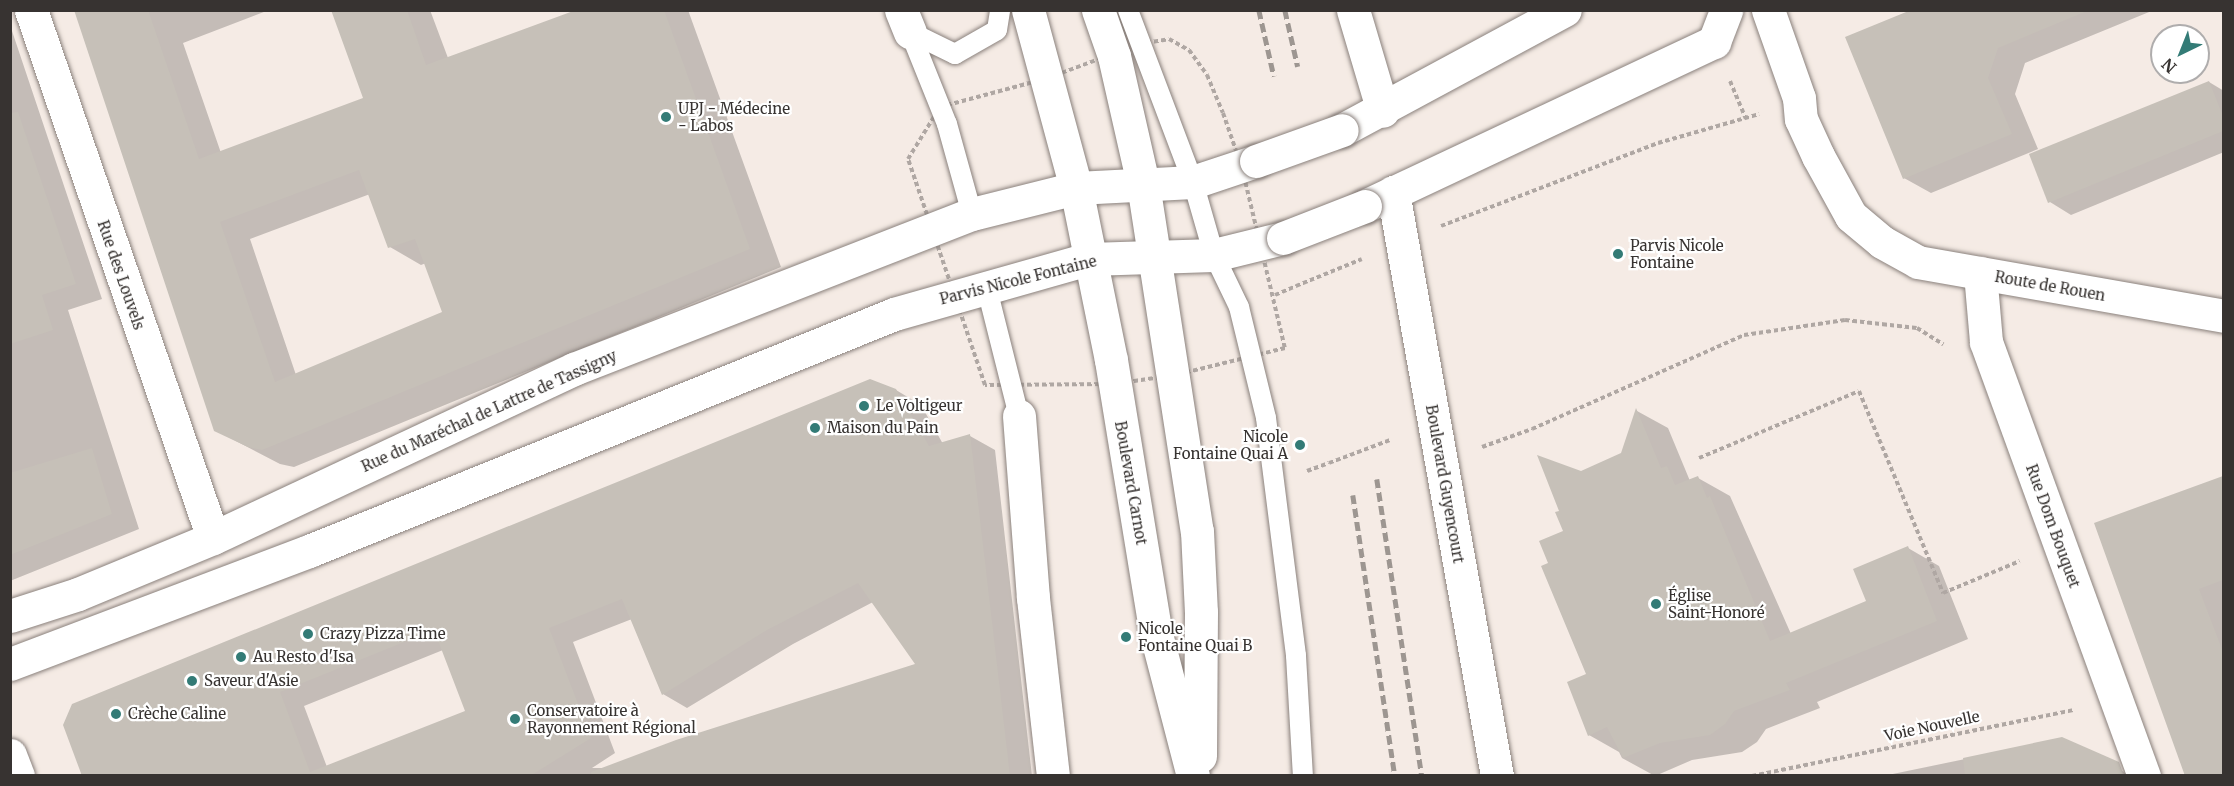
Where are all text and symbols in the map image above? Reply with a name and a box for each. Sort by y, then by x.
north arrow [2150,24,2210,84]
text: N [2158,54,2181,77]
place label: UPJ - Médecine - Labos [678,99,790,134]
marker: UPJ - Médecine - Labos [659,110,673,124]
street label: Rue des Louvels [94,218,148,332]
place label: Parvis Nicole Fontaine [1630,236,1724,271]
marker: Parvis Nicole Fontaine [1611,247,1625,261]
street label: Parvis Nicole Fontaine [938,252,1098,308]
street label: Route de Rouen [1993,267,2107,305]
street label: Rue du Maréchal de Lattre de Tassigny [359,346,619,476]
place label: Le Voltigeur [876,397,963,415]
marker: Le Voltigeur [857,399,871,413]
street label: Boulevard Guyencourt [1422,403,1468,565]
place label: Maison du Pain [827,419,939,437]
street label: Boulevard Carnot [1111,420,1151,546]
marker: Maison du Pain [808,421,822,435]
place label: Nicole Fontaine Quai A [1173,427,1288,462]
marker: Nicole Fontaine Quai A [1293,438,1307,452]
street label: Rue Dom Bouquet [2022,462,2084,590]
place label: Église Saint-Honoré [1668,586,1765,621]
marker: Église Saint-Honoré [1649,597,1663,611]
place label: Nicole Fontaine Quai B [1138,619,1252,654]
place label: Crazy Pizza Time [320,625,446,643]
marker: Crazy Pizza Time [301,627,315,641]
marker: Nicole Fontaine Quai B [1119,630,1133,644]
place label: Au Resto d'Isa [253,648,354,666]
marker: Au Resto d'Isa [234,650,248,664]
place label: Saveur d'Asie [204,672,298,690]
marker: Saveur d'Asie [185,674,199,688]
place label: Conservatoire à Rayonnement Régional [527,701,696,736]
place label: Crèche Caline [128,705,226,723]
marker: Crèche Caline [109,707,123,721]
street label: Voie Nouvelle [1883,707,1981,745]
marker: Conservatoire à Rayonnement Régional [508,712,522,726]

